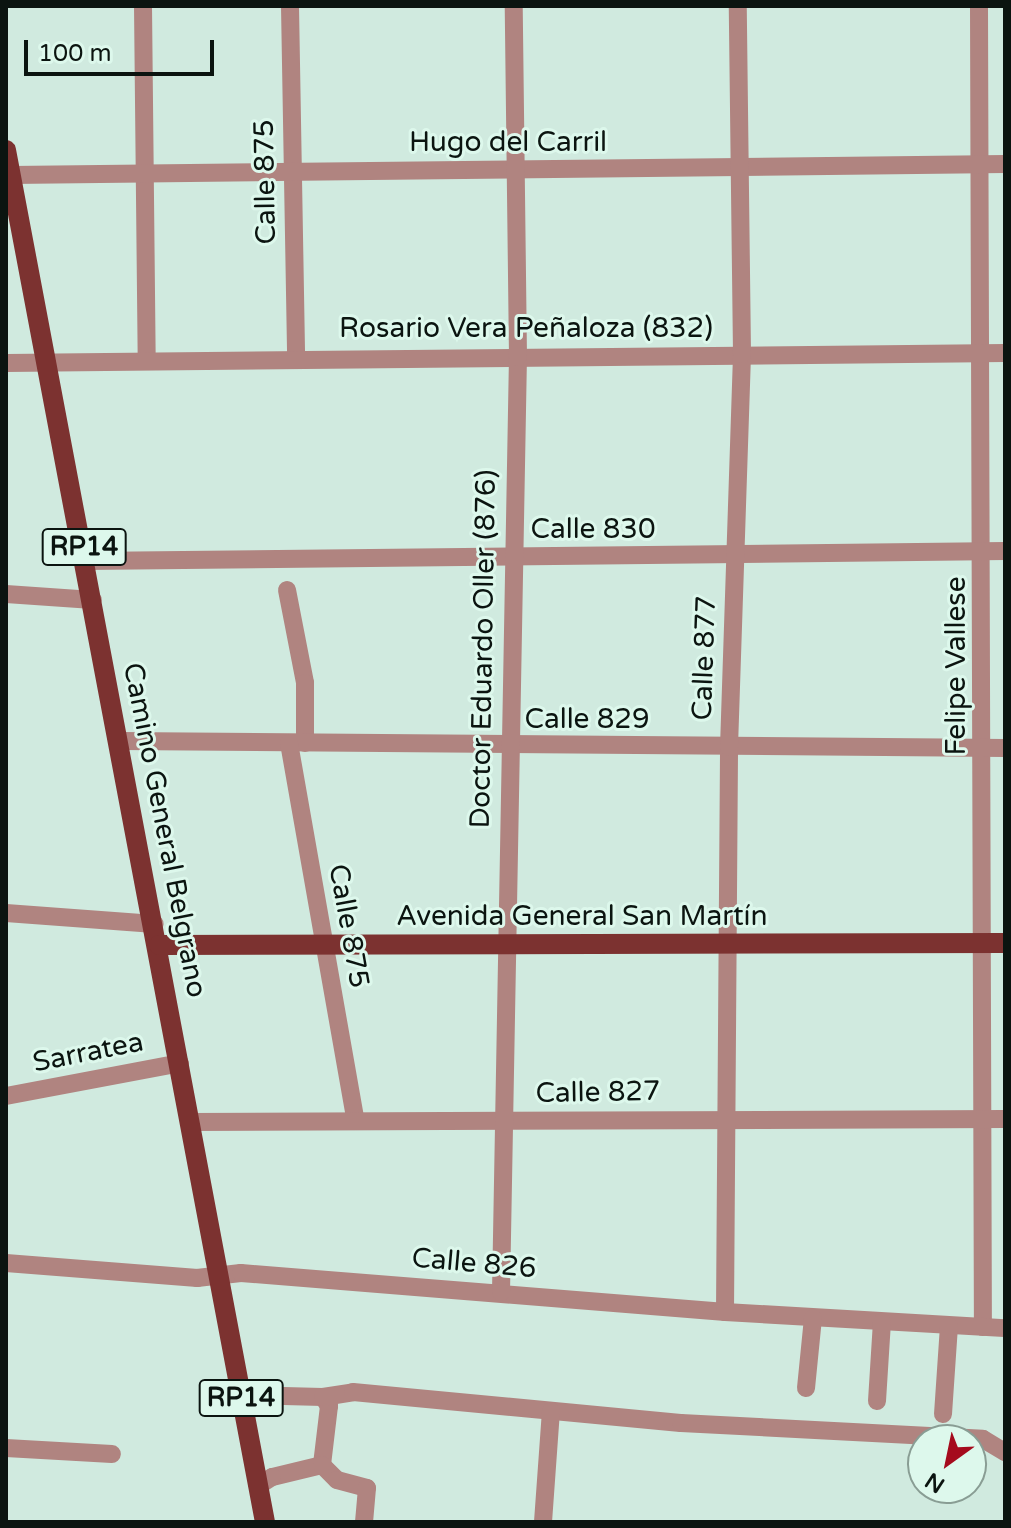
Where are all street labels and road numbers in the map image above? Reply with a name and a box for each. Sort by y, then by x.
street label: Calle 875 [247,119,283,245]
street label: Hugo del Carril [409,125,607,159]
street label: Rosario Vera Peñaloza (832) [339,311,713,345]
street label: Doctor Eduardo Oller (876) [463,469,503,829]
street label: Calle 830 [530,512,656,546]
road number: RP14 [40,525,128,569]
street label: Felipe Vallese [939,576,973,756]
street label: Calle 877 [685,595,723,721]
street label: Camino General Belgrano [116,660,214,1000]
street label: Calle 829 [524,702,650,736]
street label: Calle 875 [322,862,376,990]
street label: Avenida General San Martín [396,899,768,933]
street label: Sarratea [30,1025,146,1079]
street label: Calle 827 [535,1074,661,1110]
street label: Calle 826 [410,1241,538,1285]
road number: RP14 [197,1376,285,1420]

